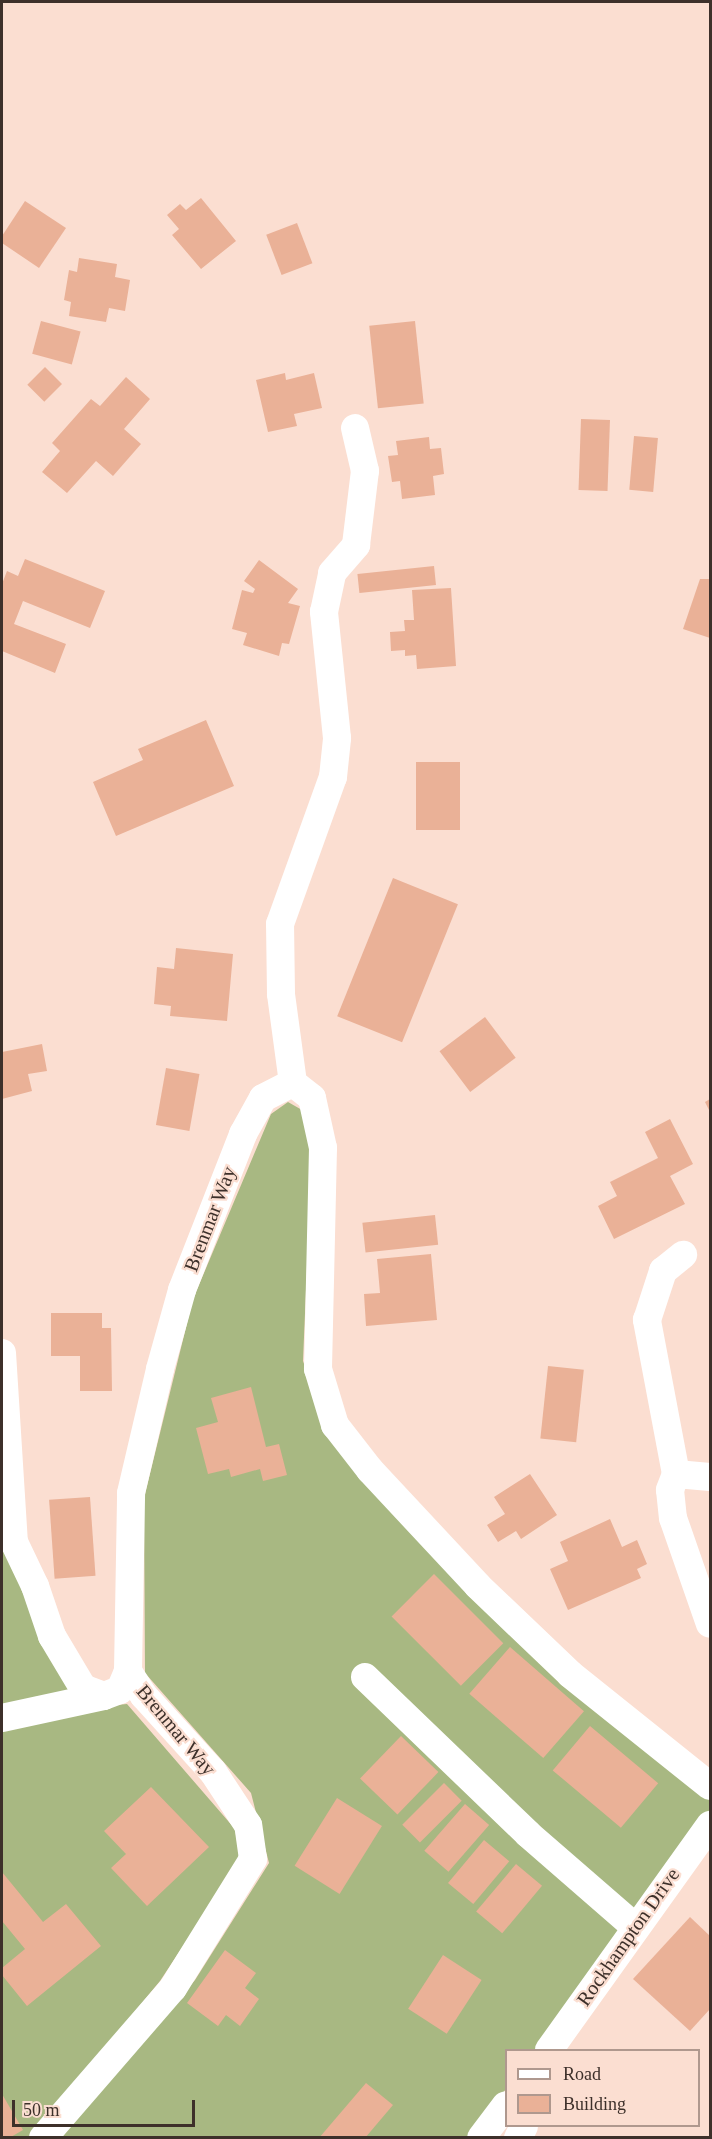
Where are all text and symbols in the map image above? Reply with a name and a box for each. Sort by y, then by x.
street label: Brenmar Way [179,1163,241,1275]
street label: Brenmar Way [131,1680,221,1780]
street label: Rockhampton Drive [571,1863,685,2011]
legend [505,2049,700,2127]
text: Road [563,2064,601,2084]
scale bar [15,2088,198,2126]
text: Building [563,2094,626,2114]
text: 50 m [23,2100,60,2120]

